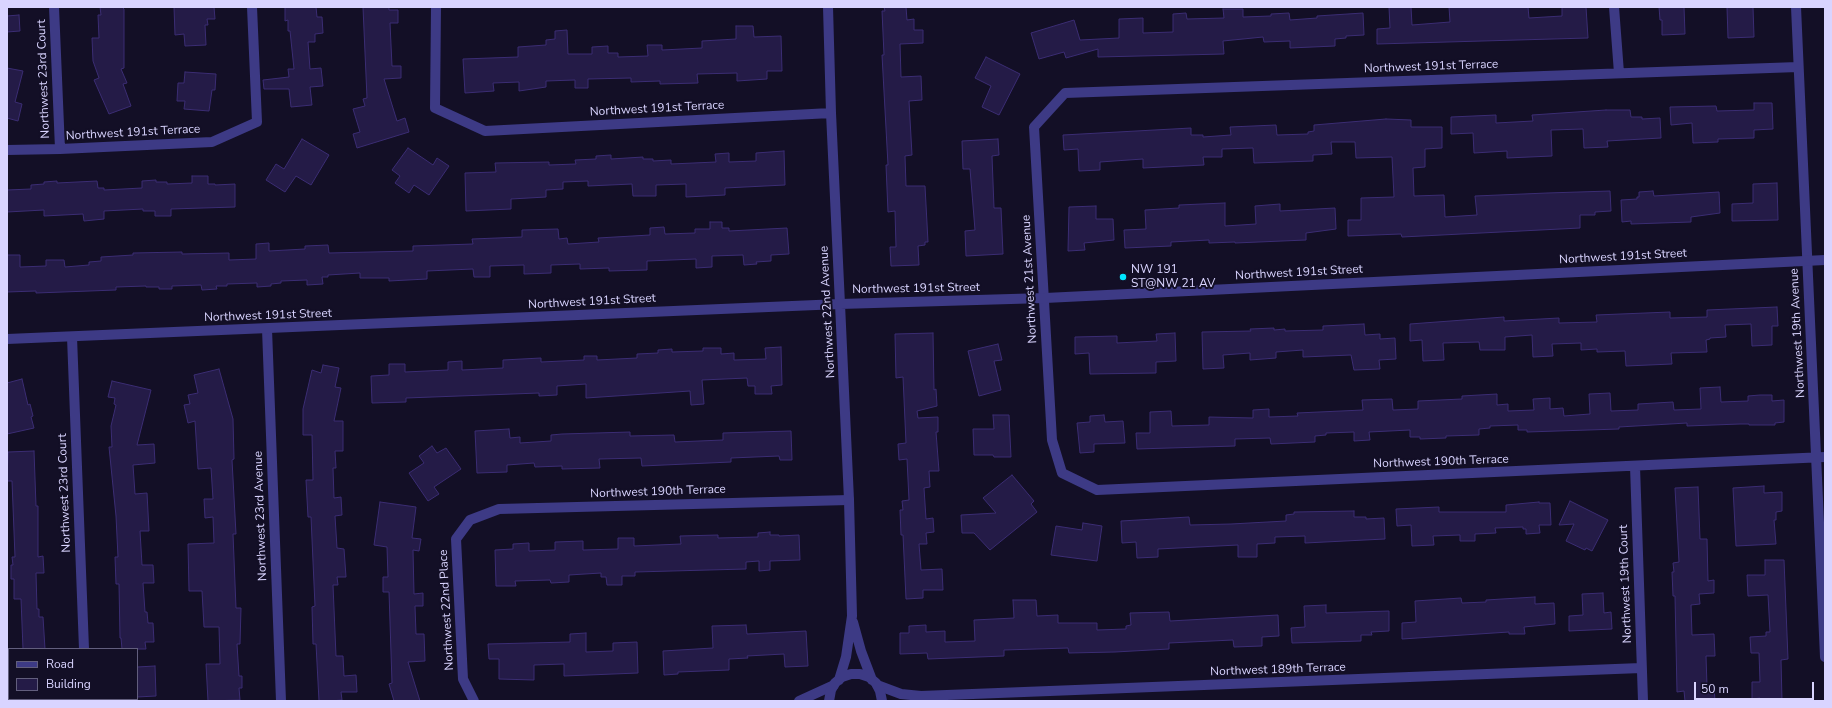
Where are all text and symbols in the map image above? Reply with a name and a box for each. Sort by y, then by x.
street label: Northwest 23rd Court [35,19,53,139]
street label: Northwest 191st Terrace [1364,57,1498,77]
street label: Northwest 191st Terrace [589,98,725,120]
street label: Northwest 191st Terrace [65,122,201,144]
street label: Northwest 21st Avenue [1019,214,1041,344]
street label: Northwest 22nd Avenue [817,245,839,379]
street label: Northwest 191st Street [1559,246,1687,268]
street label: Northwest 191st Street [1235,262,1363,284]
place label: NW 191 ST@NW 21 AV [1131,263,1215,291]
street label: Northwest 19th Avenue [1787,268,1809,398]
marker: NW 191 ST@NW 21 AV [1118,272,1128,282]
street label: Northwest 191st Street [852,281,980,297]
street label: Northwest 191st Street [528,291,656,313]
street label: Northwest 191st Street [204,307,332,325]
street label: Northwest 23rd Court [56,433,74,553]
street label: Northwest 23rd Avenue [252,451,270,581]
street label: Northwest 190th Terrace [1373,452,1509,472]
street label: Northwest 190th Terrace [590,482,726,502]
street label: Northwest 19th Court [1617,524,1635,644]
street label: Northwest 22nd Place [437,549,457,671]
legend [8,648,138,700]
text: Road [46,656,74,672]
street label: Northwest 189th Terrace [1210,660,1346,680]
scale bar [1696,674,1816,700]
text: Building [46,676,91,692]
text: 50 m [1701,681,1729,697]

